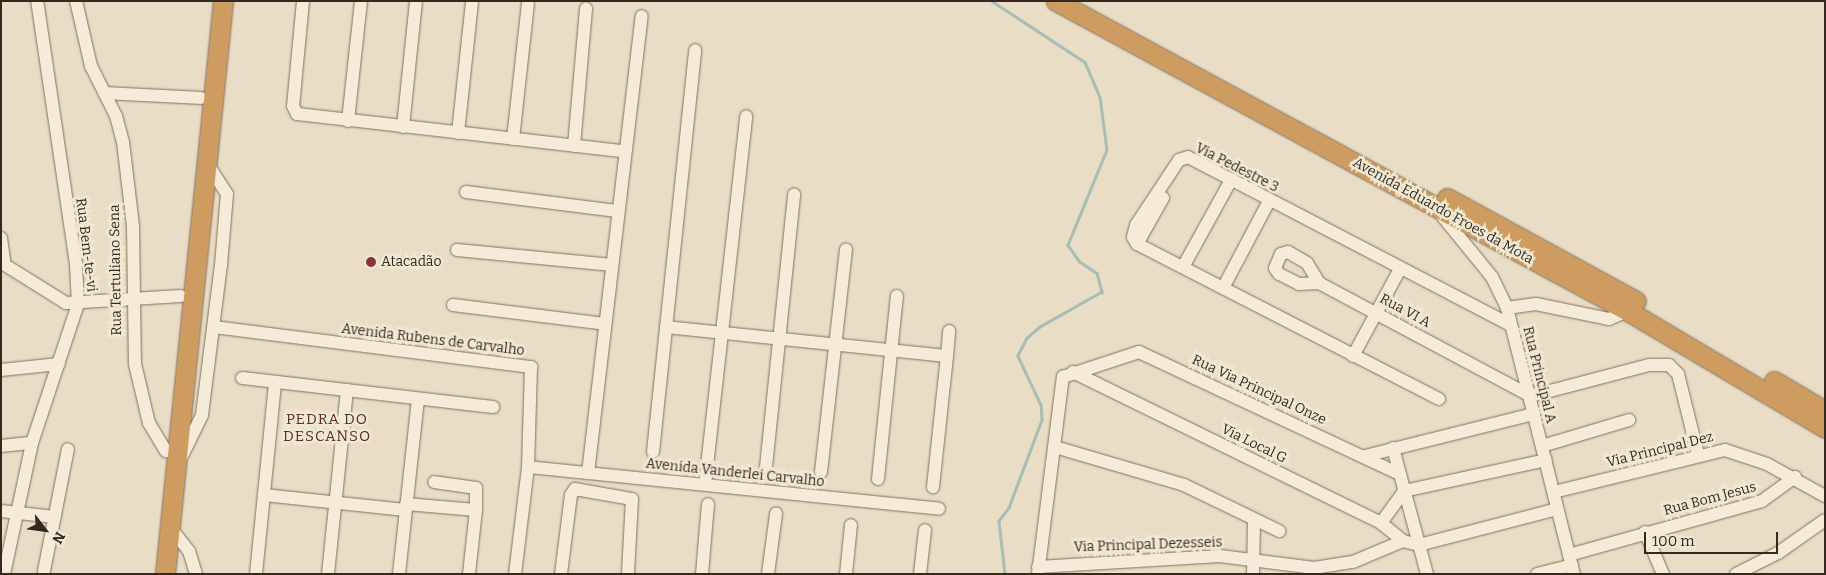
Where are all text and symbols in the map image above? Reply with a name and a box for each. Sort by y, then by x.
street label: Via Pedestre 3 [1193,140,1281,196]
street label: Avenida Eduardo Froes da Mota [1350,154,1536,268]
street label: Rua Bem-te-vi [72,197,100,293]
street label: Rua Tertuliano Sena [106,204,126,336]
place label: Atacadão [381,254,441,270]
marker: Atacadão [365,256,377,268]
street label: Rua VI A [1377,291,1433,331]
street label: Avenida Rubens de Carvalho [340,320,526,360]
street label: Rua Principal A [1519,325,1559,425]
street label: Rua Via Principal Onze [1189,351,1329,429]
district label: PEDRA DO DESCANSO [282,410,372,445]
street label: Via Local G [1218,421,1290,467]
street label: Via Principal Dez [1605,429,1715,471]
street label: Avenida Vanderlei Carvalho [645,455,825,491]
street label: Rua Bom Jesus [1662,479,1758,519]
north arrow [20,505,70,555]
scale bar [1646,522,1780,554]
text: N [48,529,68,547]
text: 100 m [1652,532,1695,550]
street label: Via Principal Dezesseis [1073,534,1223,556]

